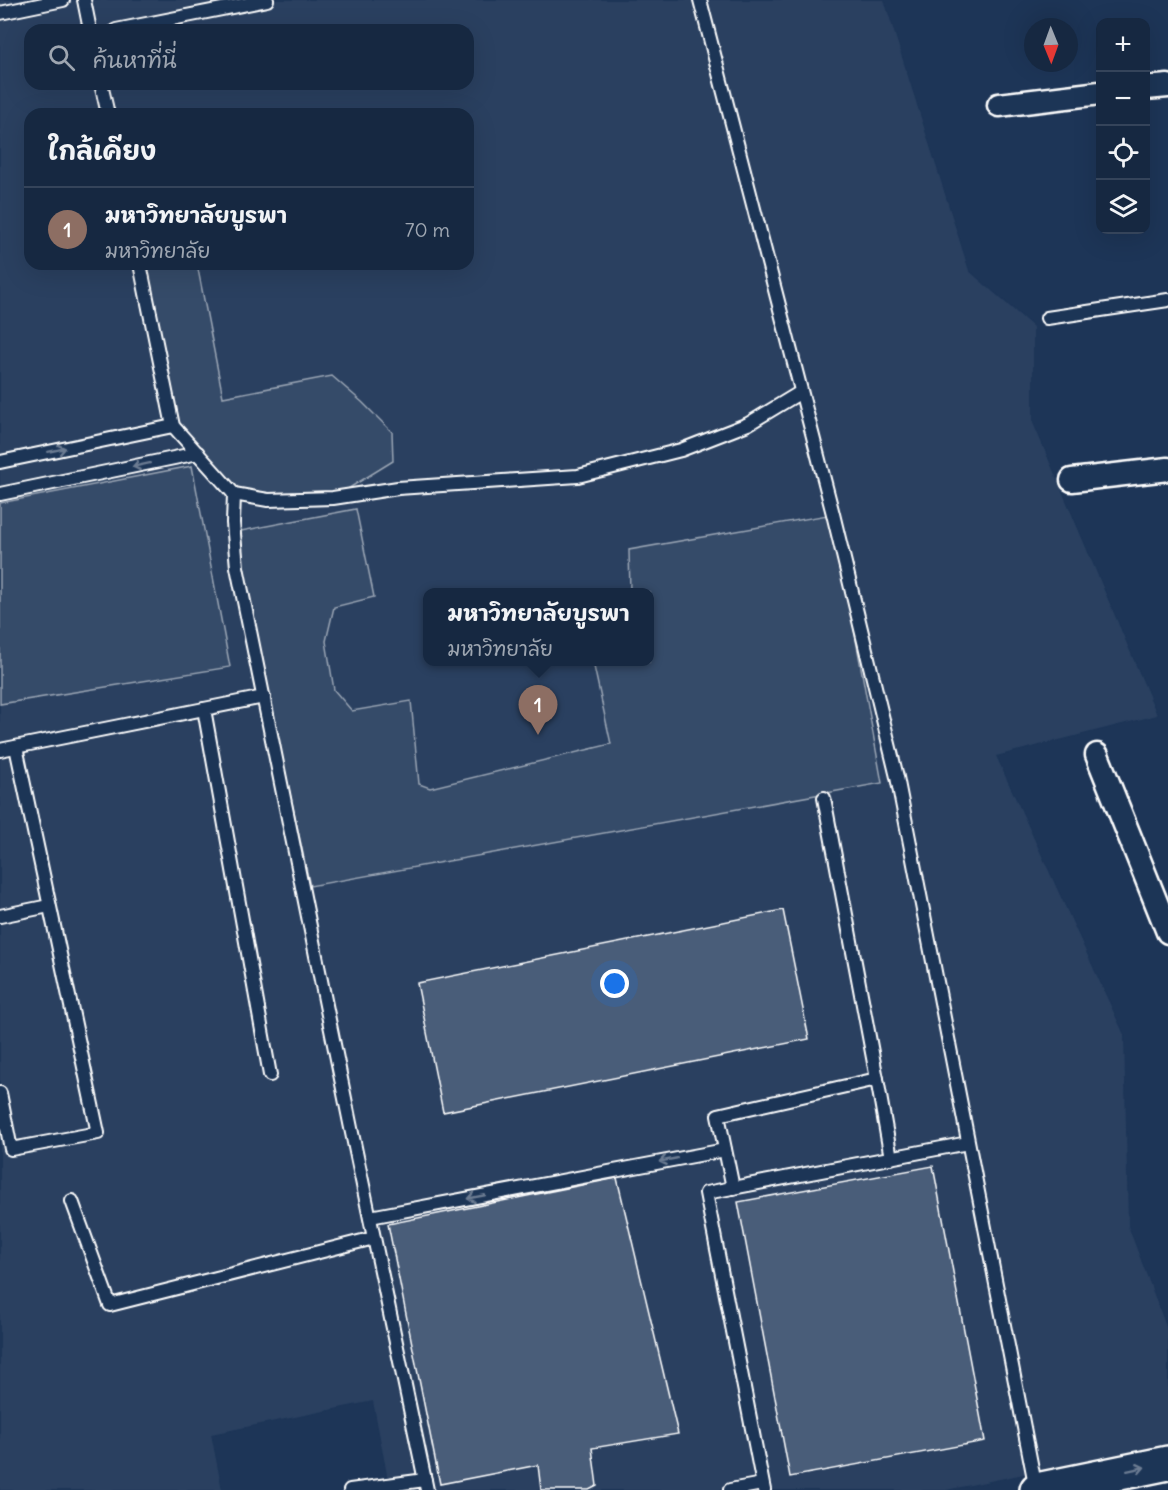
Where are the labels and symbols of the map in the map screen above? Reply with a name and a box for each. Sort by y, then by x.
north arrow [1024,18,1078,72]
one-way arrow [47,444,67,455]
one-way arrow [132,459,151,471]
pin: 1 [518,686,558,735]
your location [600,969,629,998]
one-way arrow [658,1155,678,1166]
one-way arrow [467,1192,486,1203]
one-way arrow [1126,1463,1145,1475]

